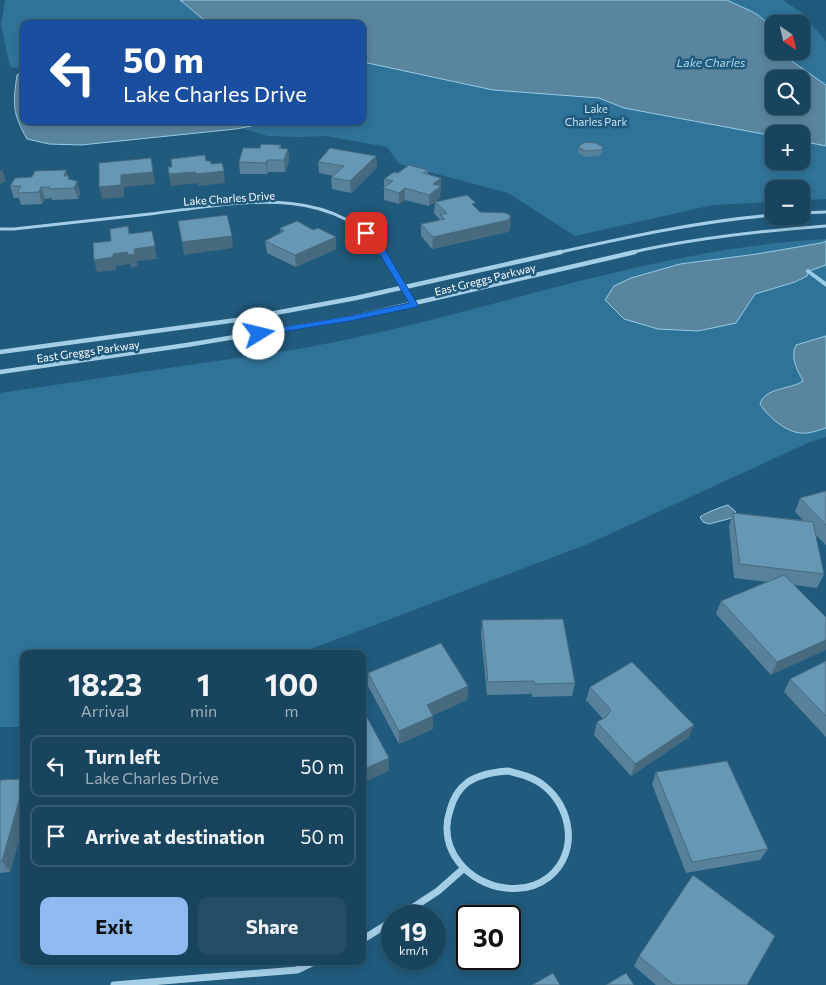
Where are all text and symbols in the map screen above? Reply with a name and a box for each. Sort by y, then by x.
north arrow [765,15,810,60]
map controls [765,15,810,225]
text: 50 m [123,37,204,80]
icon: left [40,40,105,105]
water label: Lake Charles [676,55,746,69]
button: search [765,70,810,115]
text: Lake Charles Drive [123,80,307,107]
park label: Lake Charles Park [565,102,627,128]
button: + [765,125,810,170]
button: − [765,180,810,225]
street label: Lake Charles Drive [183,188,276,208]
pin [345,212,387,254]
icon: arrive [352,219,380,247]
street label: East Greggs Parkway [433,260,537,298]
position arrow [232,307,284,359]
street label: East Greggs Parkway [36,337,141,365]
text: 18:23 [68,665,142,702]
text: 1 [197,665,210,702]
text: 100 [265,665,318,702]
text: Arrival [81,701,129,720]
text: min [190,701,217,720]
text: m [285,701,299,720]
text: Turn left [85,745,160,768]
icon: left [42,752,70,780]
text: 50 m [300,755,344,778]
text: Lake Charles Drive [85,768,219,787]
icon: arrive [42,822,70,850]
text: Arrive at destination [85,825,265,848]
text: 50 m [300,825,344,848]
button: Exit [40,897,188,955]
button: Share [198,897,346,955]
speed limit sign: 30 [456,905,521,970]
text: 19 [400,916,427,946]
text: km/h [399,943,428,957]

